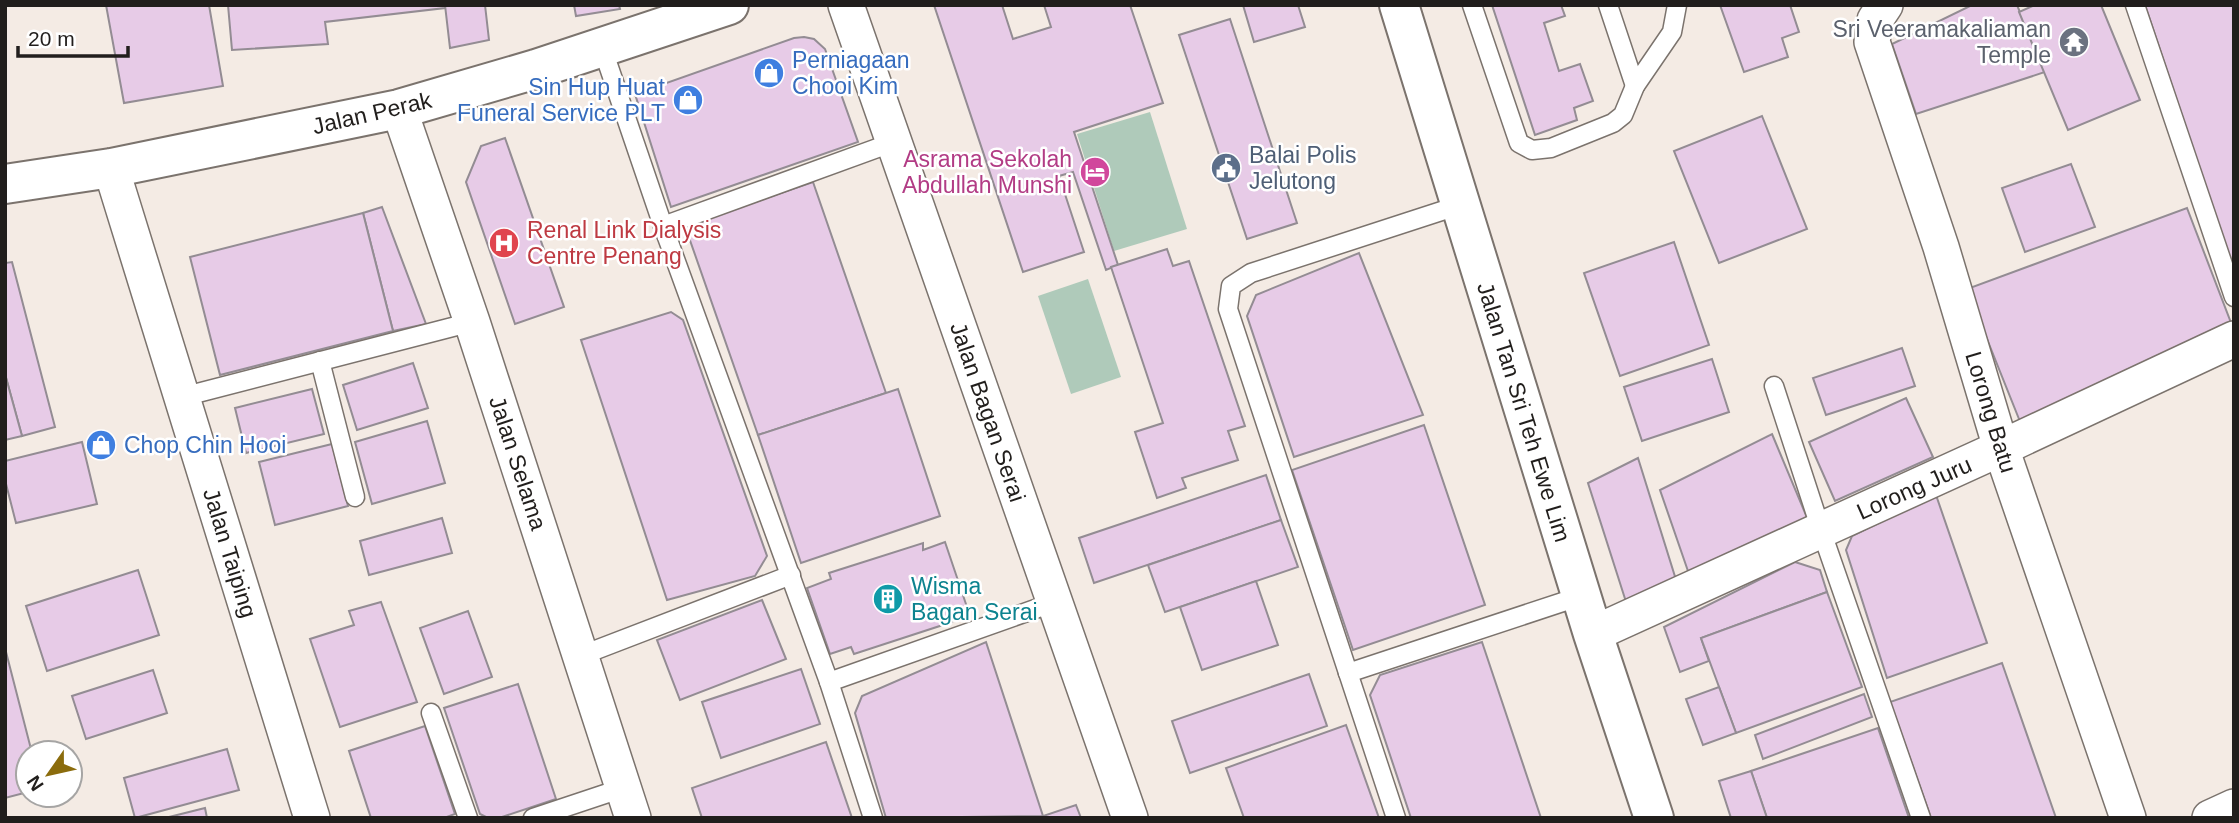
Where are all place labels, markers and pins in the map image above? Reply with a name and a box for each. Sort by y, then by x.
place label: Sri Veeramakaliaman Temple [1832,16,2051,68]
temple icon: Sri Veeramakaliaman Temple [2057,25,2091,59]
place label: Perniagaan Chooi Kim [792,47,910,99]
shop icon: Perniagaan Chooi Kim [752,56,786,90]
place label: Sin Hup Huat Funeral Service PLT [457,74,666,126]
shop icon: Sin Hup Huat Funeral Service PLT [671,83,705,117]
place label: Balai Polis Jelutong [1249,142,1356,194]
place label: Asrama Sekolah Abdullah Munshi [902,146,1072,198]
public building icon: Balai Polis Jelutong [1209,151,1243,185]
hotel icon: Asrama Sekolah Abdullah Munshi [1078,155,1112,189]
place label: Renal Link Dialysis Centre Penang [527,217,721,269]
hospital icon: Renal Link Dialysis Centre Penang [487,226,521,260]
shop icon: Chop Chin Hooi [84,428,118,462]
place label: Chop Chin Hooi [124,432,286,458]
place label: Wisma Bagan Serai [911,573,1038,625]
building icon: Wisma Bagan Serai [871,582,905,616]

